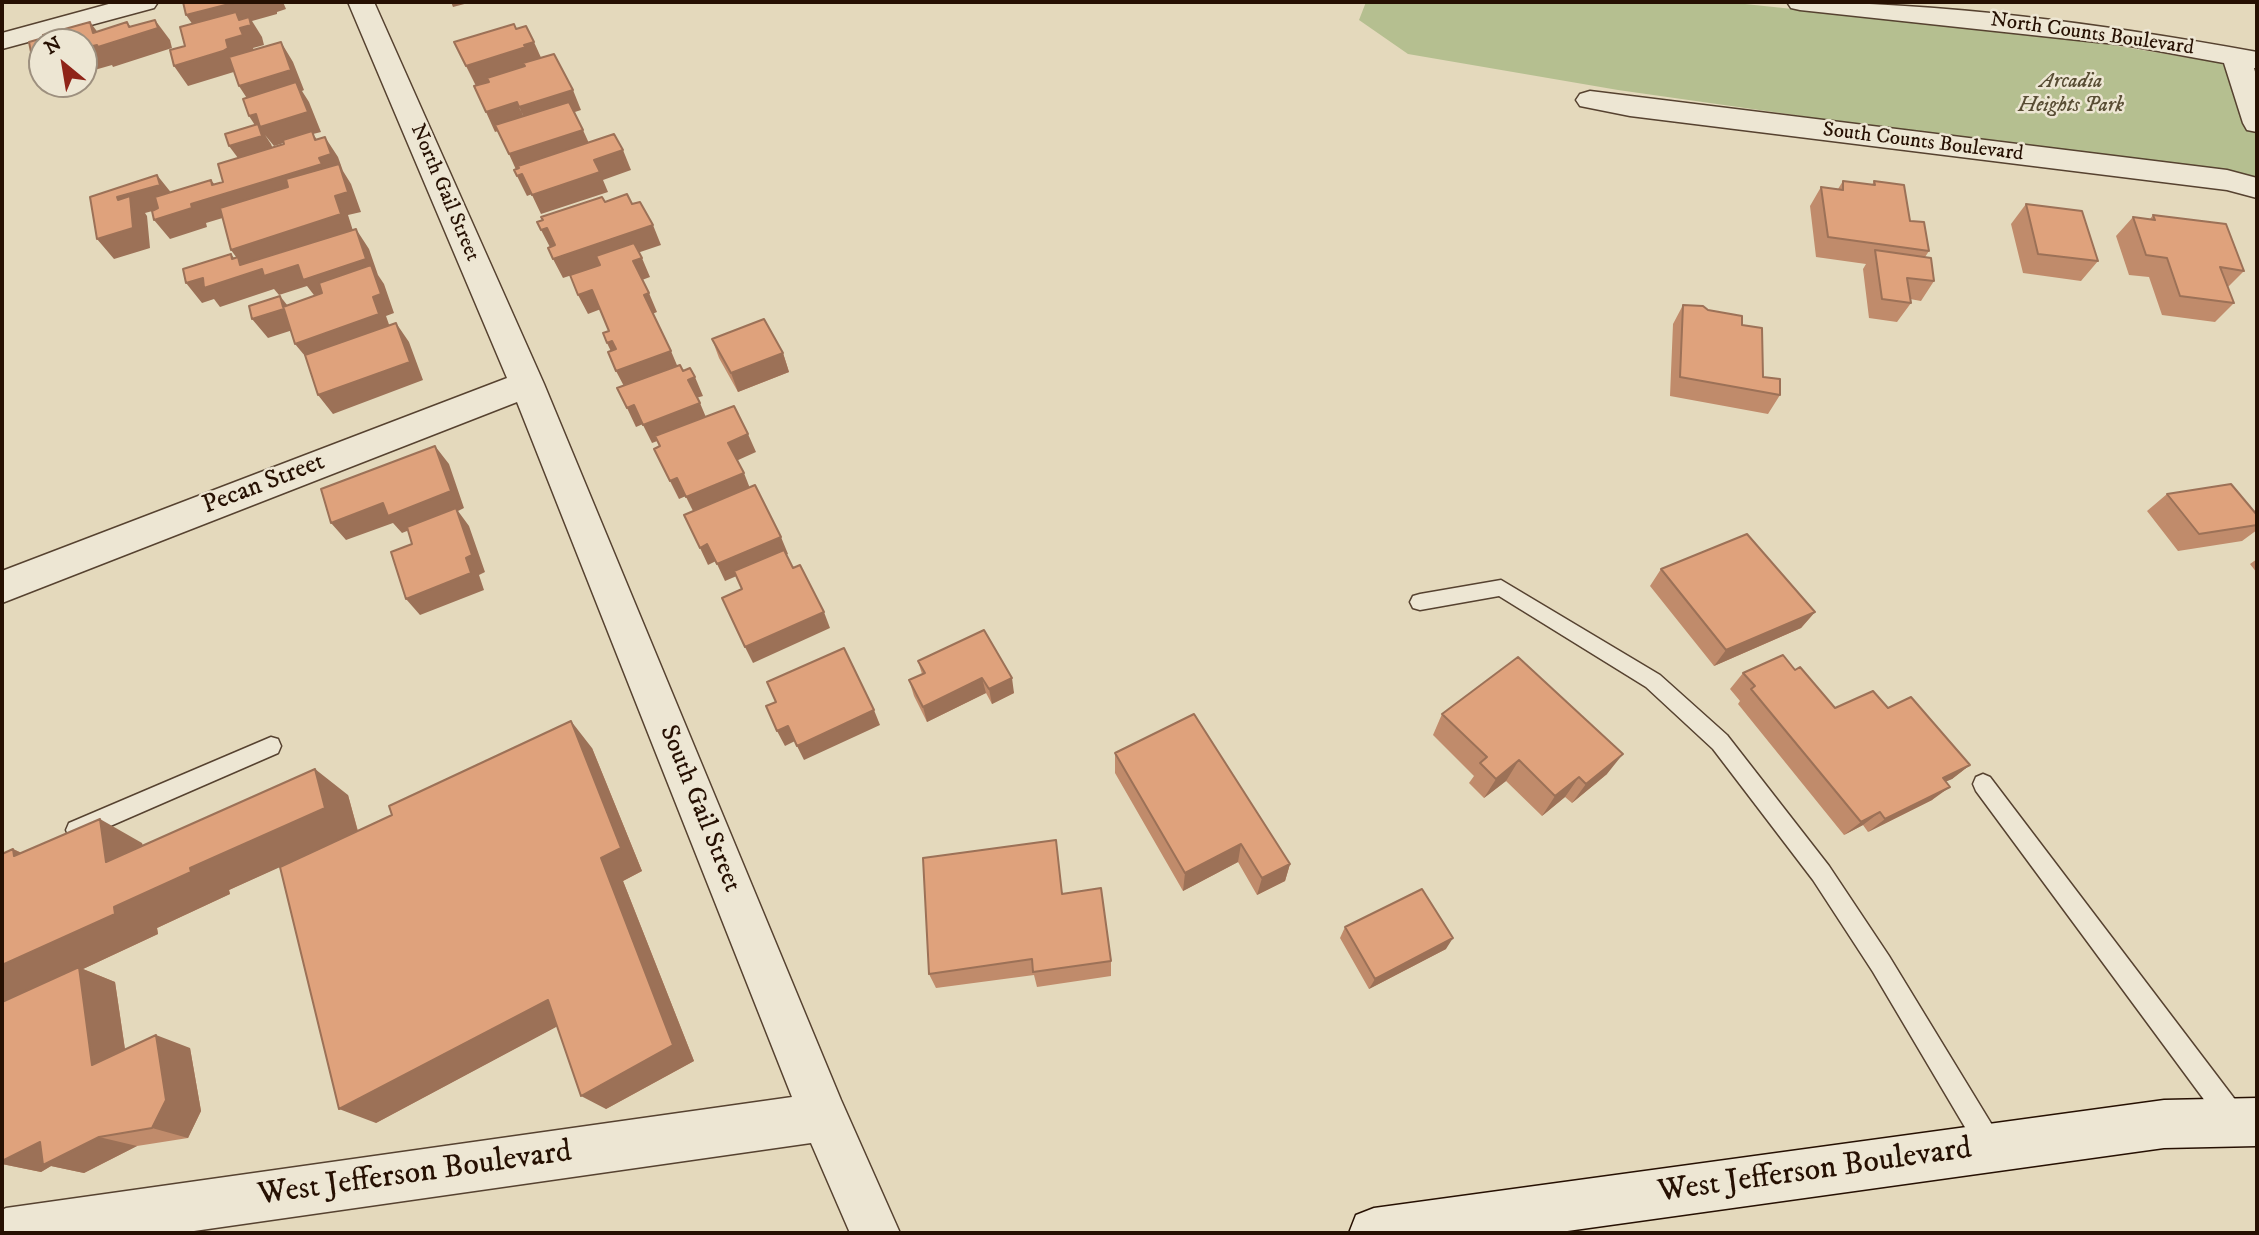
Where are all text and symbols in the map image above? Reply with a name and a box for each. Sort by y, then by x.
street label: North Counts Boulevard [1989,8,2195,62]
north arrow [28,28,98,98]
text: N [41,32,66,60]
park label: Arcadia Heights Park [2018,70,2124,120]
street label: South Counts Boulevard [1821,118,2025,168]
street label: North Gail Street [404,121,484,265]
street label: Pecan Street [198,447,330,523]
street label: South Gail Street [651,721,747,897]
street label: West Jefferson Boulevard [1656,1131,1974,1213]
street label: West Jefferson Boulevard [256,1134,574,1216]

